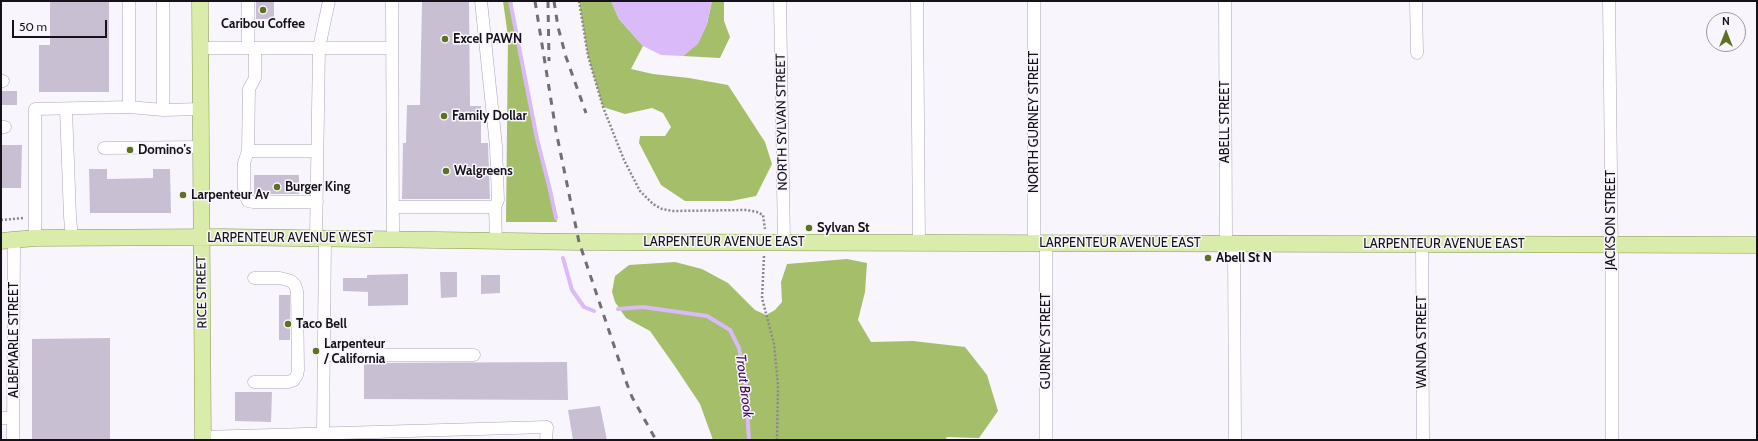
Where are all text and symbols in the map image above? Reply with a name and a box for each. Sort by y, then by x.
marker: Caribou Coffee [258,5,268,15]
scale bar [14,12,109,38]
north arrow [1706,12,1746,52]
text: N [1722,14,1730,28]
place label: Caribou Coffee [221,16,305,32]
text: 50 m [19,19,47,34]
place label: Excel PAWN [453,31,522,47]
marker: Excel PAWN [440,34,450,44]
street label: NORTH GURNEY STREET [1026,51,1042,193]
street label: NORTH SYLVAN STREET [773,53,791,191]
street label: ABELL STREET [1217,81,1233,163]
place label: Family Dollar [452,108,527,124]
marker: Family Dollar [439,111,449,121]
place label: Domino's [138,142,191,158]
marker: Domino's [125,145,135,155]
place label: Walgreens [454,163,513,179]
marker: Walgreens [441,166,451,176]
street label: JACKSON STREET [1603,170,1619,270]
place label: Burger King [285,179,350,195]
marker: Burger King [272,182,282,192]
place label: Larpenteur Av [191,187,269,203]
marker: Larpenteur Av [178,190,188,200]
place label: Sylvan St [817,220,870,236]
marker: Sylvan St [804,223,814,233]
street label: LARPENTEUR AVENUE WEST [207,230,373,246]
street label: LARPENTEUR AVENUE EAST [643,234,805,250]
street label: LARPENTEUR AVENUE EAST [1039,235,1201,251]
street label: LARPENTEUR AVENUE EAST [1363,236,1525,252]
place label: Abell St N [1216,250,1272,266]
marker: Abell St N [1203,253,1213,263]
street label: RICE STREET [194,255,210,329]
street label: ALBEMARLE STREET [6,282,22,398]
street label: GURNEY STREET [1038,293,1054,389]
street label: WANDA STREET [1414,296,1430,388]
place label: Taco Bell [296,316,347,332]
marker: Taco Bell [283,319,293,329]
place label: Larpenteur / California [324,336,385,367]
marker: Larpenteur / California [311,346,321,356]
water label: Trout Brook [732,353,756,419]

